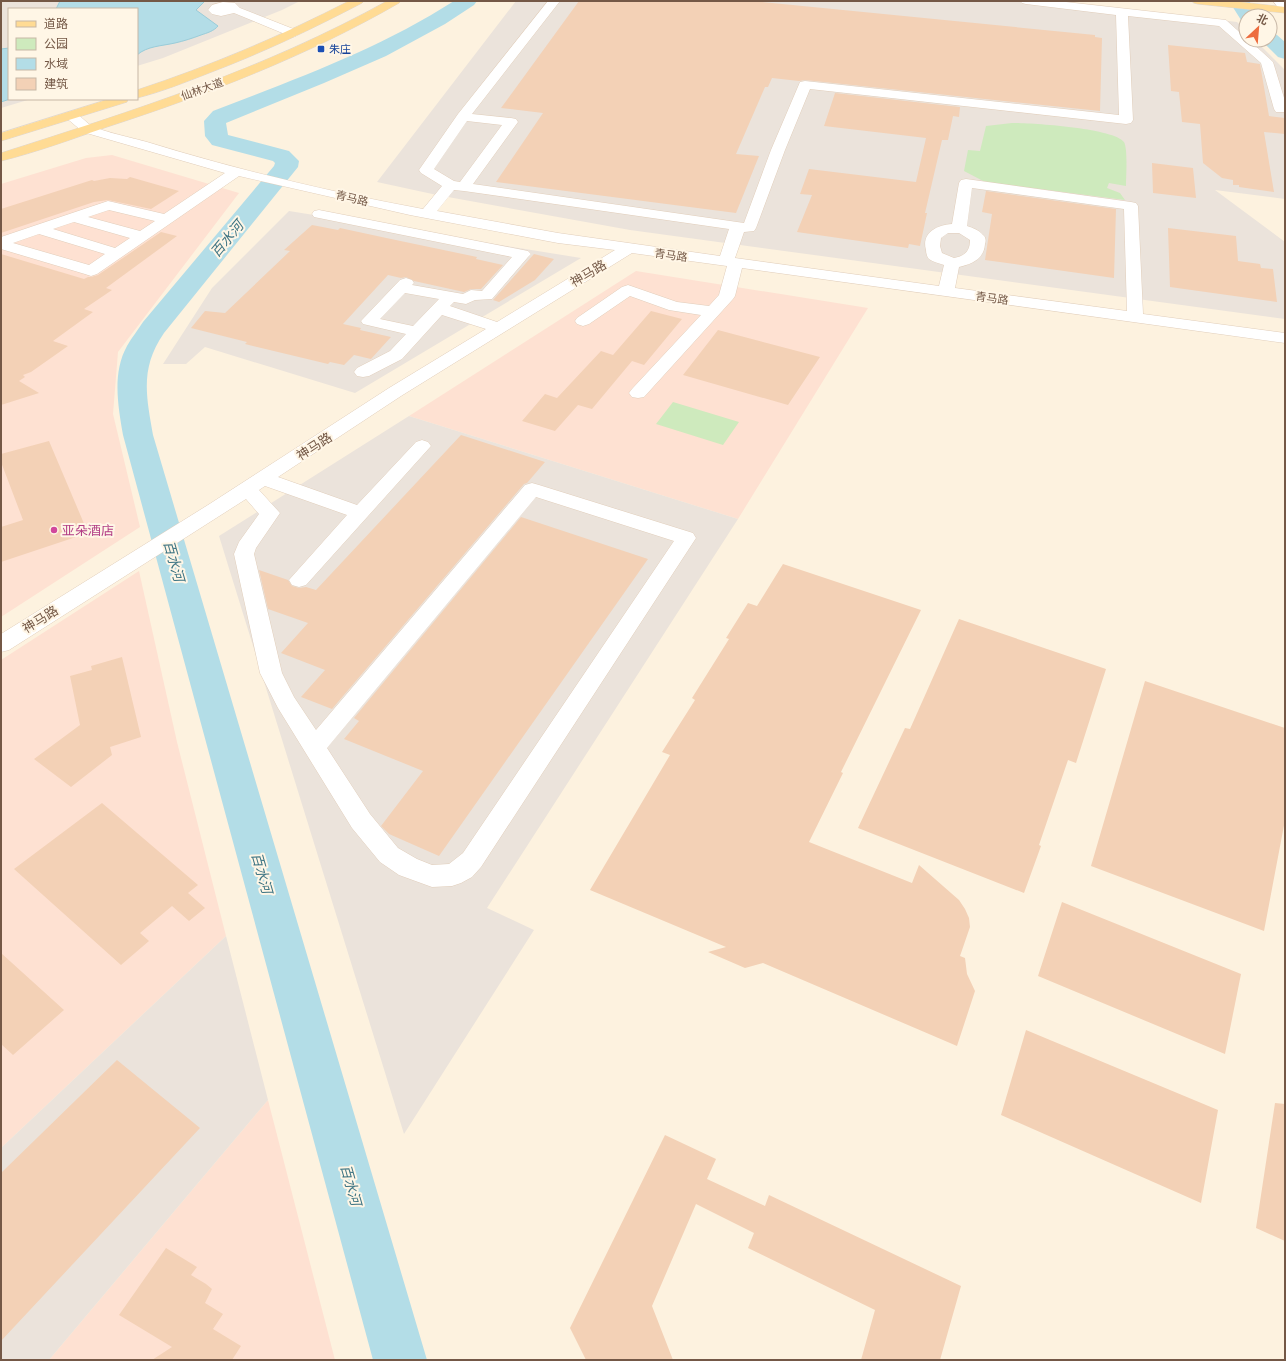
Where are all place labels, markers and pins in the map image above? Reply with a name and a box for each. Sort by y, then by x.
place label: 朱庄 [329,42,351,56]
marker: 朱庄 [316,44,326,54]
place label: 亚朵酒店 [62,522,114,539]
marker: 亚朵酒店 [49,525,59,535]

